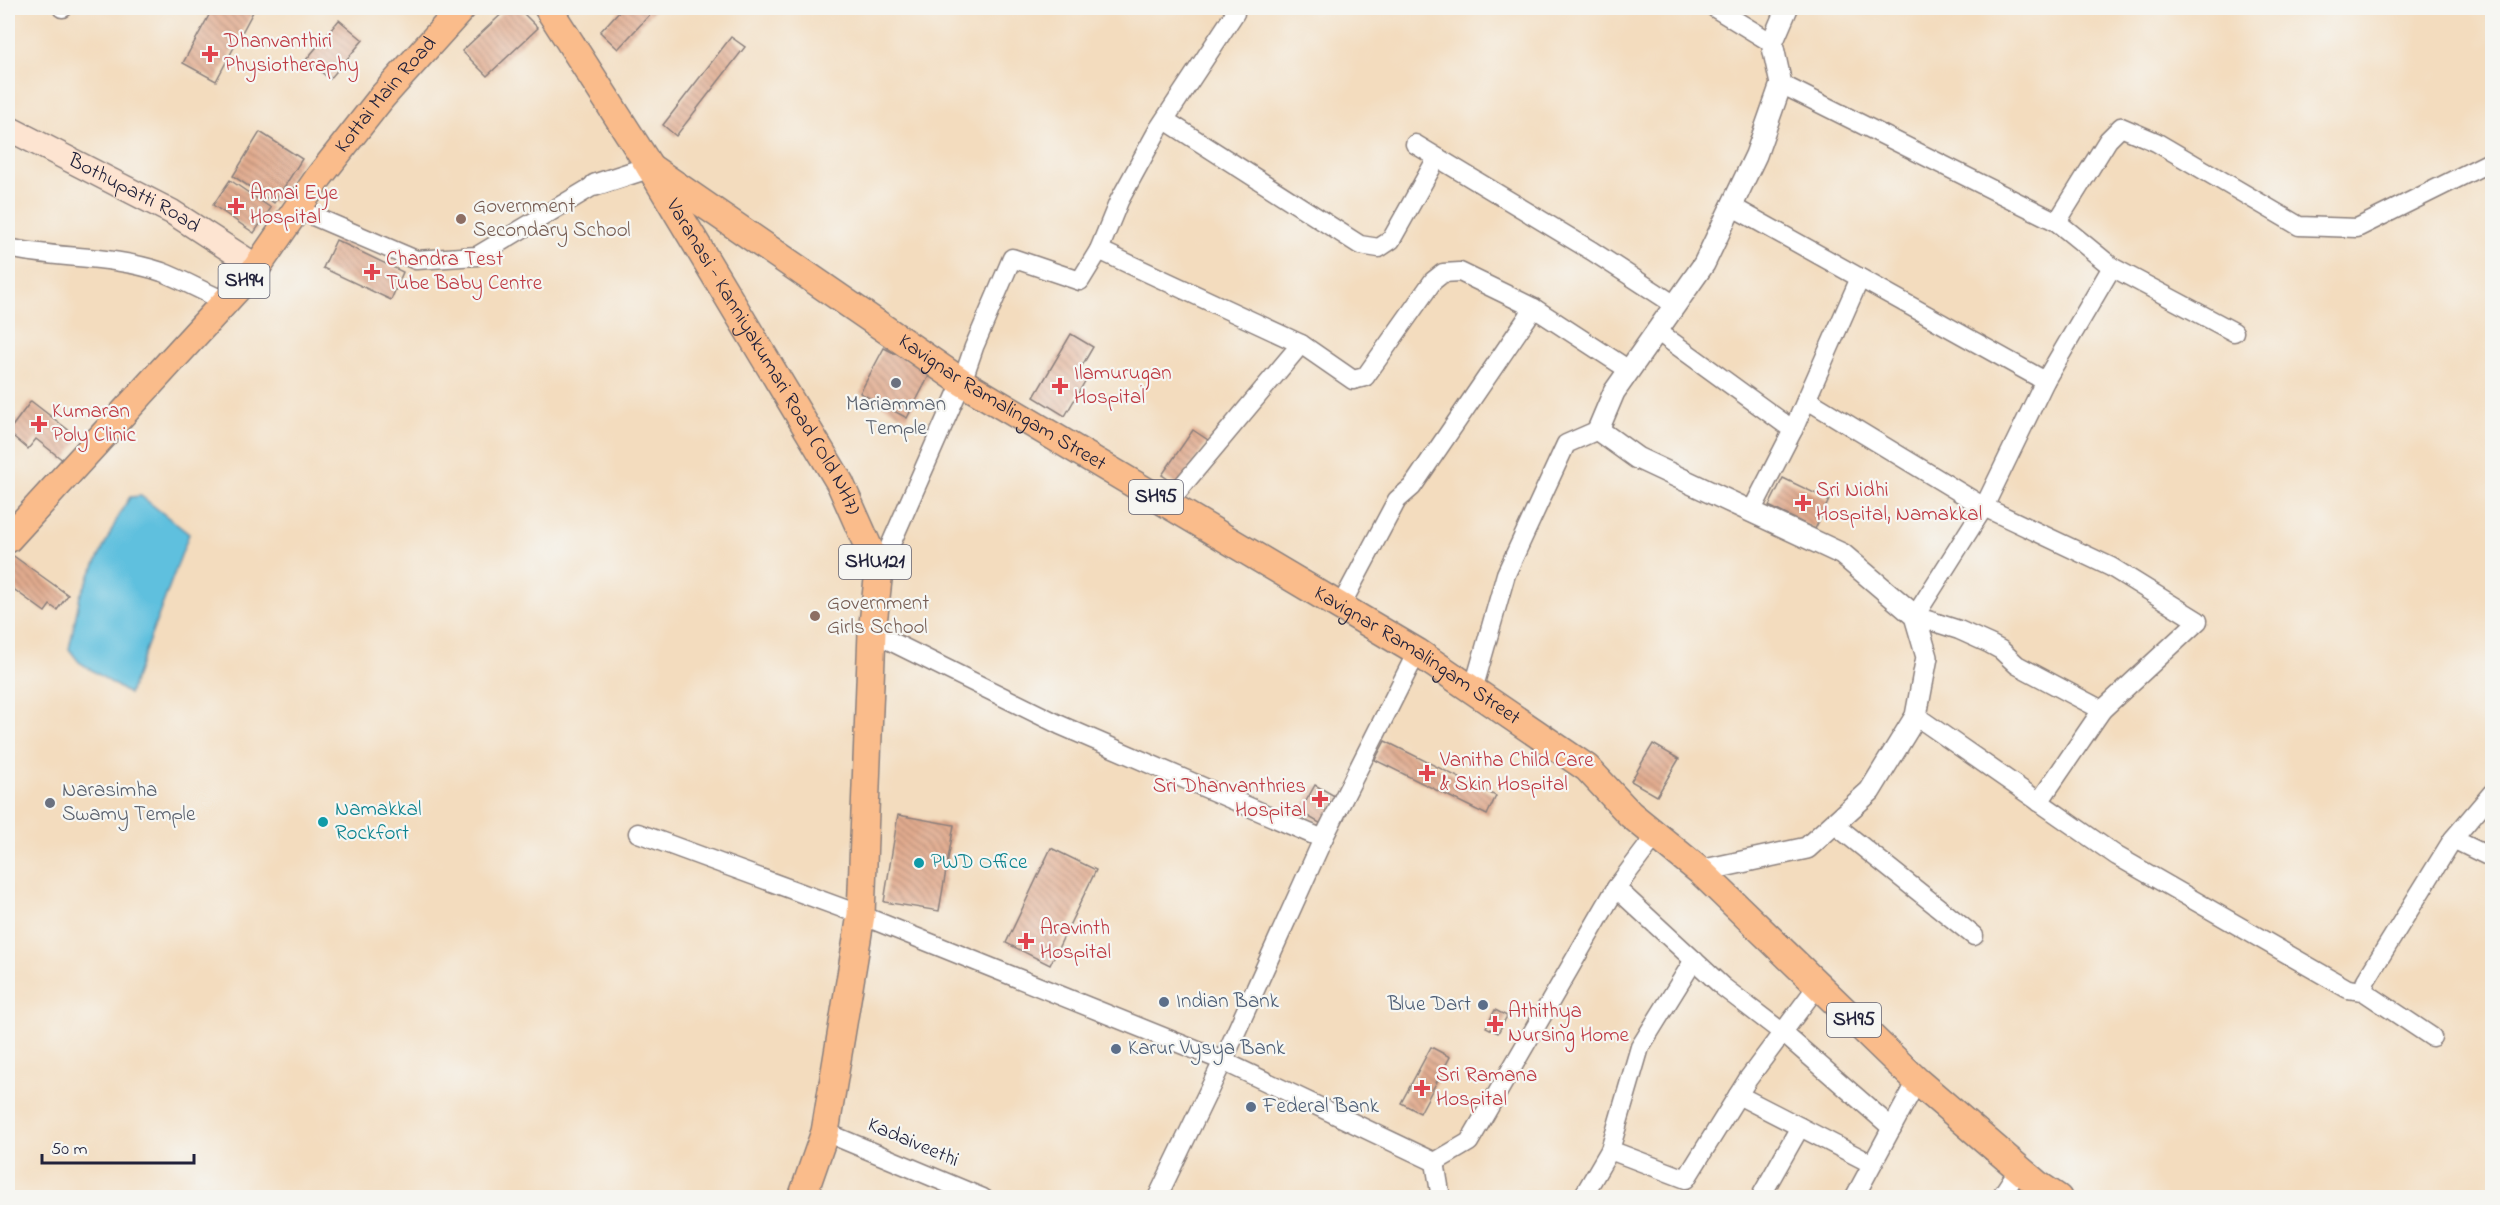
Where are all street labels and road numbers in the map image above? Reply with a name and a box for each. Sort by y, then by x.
street label: Kottai Main Road [328,30,444,160]
street label: Bothupatti Road [62,146,206,241]
street label: Varanasi - Kanniyakumari Road (Old NH7) [657,193,867,520]
road number: SH94 [218,264,270,298]
street label: Kavignar Ramalingam Street [892,327,1112,479]
road number: SH95 [1129,480,1183,514]
road number: SHU121 [839,545,911,579]
street label: Kavignar Ramalingam Street [1308,579,1526,733]
road number: SH95 [1827,1003,1881,1037]
street label: Kadaiveethi [863,1110,963,1176]

